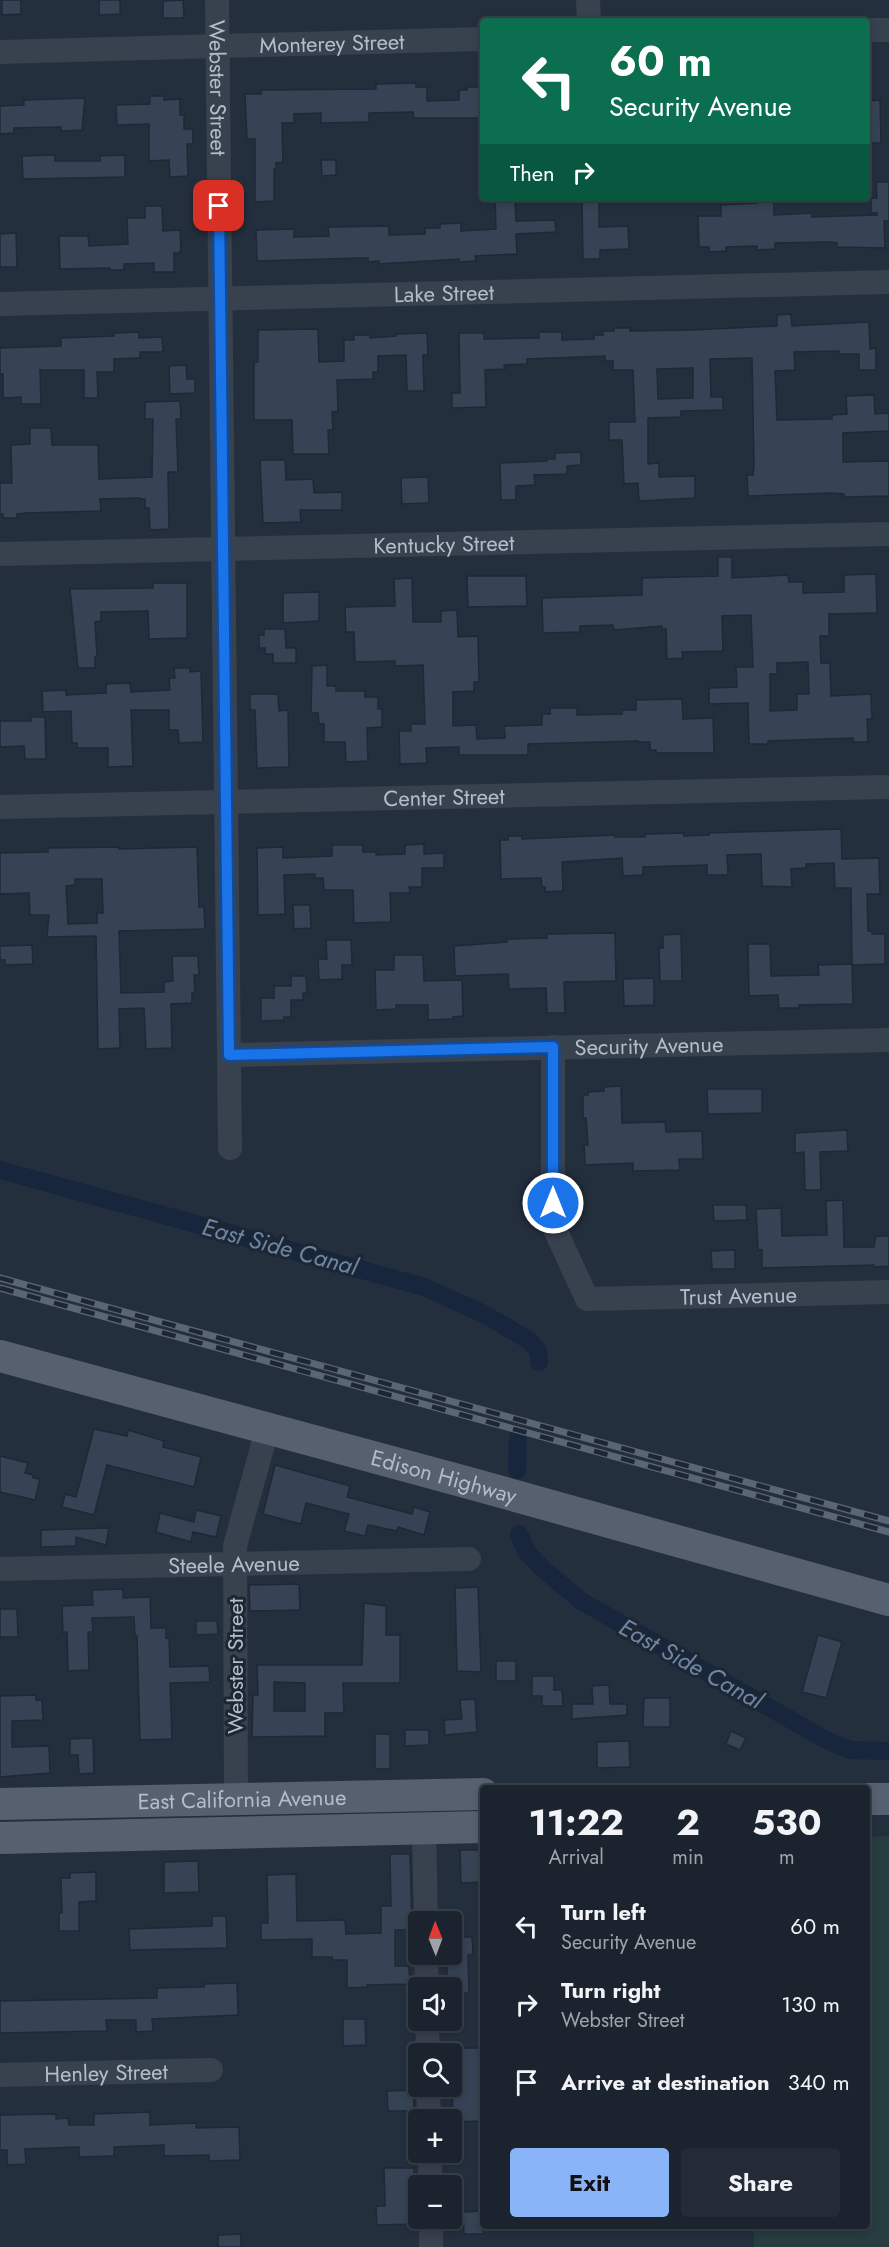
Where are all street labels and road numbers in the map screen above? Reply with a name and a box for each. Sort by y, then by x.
street label: Webster Street [201,20,235,157]
street label: Monterey Street [259,25,406,61]
street label: Lake Street [393,276,495,310]
street label: Kentucky Street [373,526,515,562]
street label: Center Street [383,780,506,814]
street label: Security Avenue [574,1028,724,1063]
street label: Trust Avenue [680,1278,797,1313]
street label: Edison Highway [367,1441,521,1512]
street label: Steele Avenue [168,1547,300,1581]
street label: Webster Street [219,1597,251,1734]
street label: East California Avenue [137,1781,347,1817]
street label: Henley Street [44,2055,169,2090]

